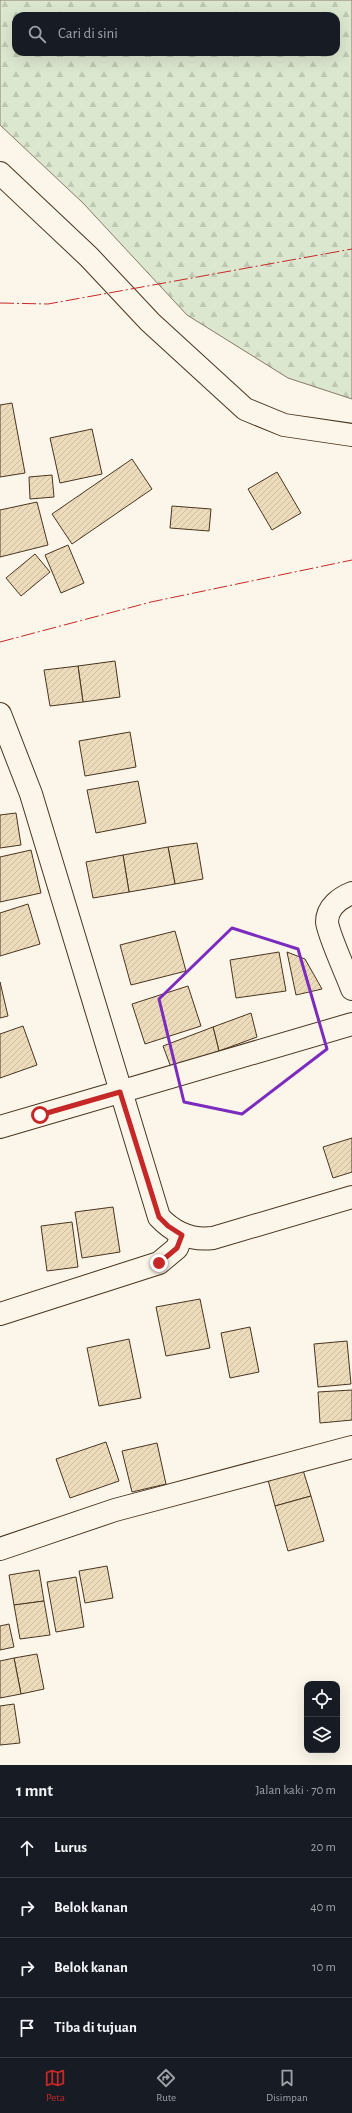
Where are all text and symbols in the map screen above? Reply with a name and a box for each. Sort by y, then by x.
search box [12,12,340,56]
icon: search [26,23,48,45]
text: Cari di sini [58,26,118,41]
route start [31,1106,49,1124]
route end [150,1254,168,1272]
map controls [304,1681,340,1753]
button: locate [304,1681,340,1717]
button: layers [304,1717,340,1753]
text: 1 mnt [16,1782,53,1799]
text: Jalan kaki · 70 m [255,1784,336,1797]
icon: ahead [16,1837,38,1859]
text: Lurus [54,1840,87,1855]
text: 20 m [311,1841,336,1854]
icon: right [16,1897,38,1919]
text: Belok kanan [54,1900,128,1915]
text: 40 m [310,1901,336,1914]
icon: right [16,1957,38,1979]
text: Belok kanan [54,1960,128,1975]
text: 10 m [312,1961,336,1974]
icon: arrive [16,2017,38,2039]
text: Tiba di tujuan [54,2020,137,2035]
tab: Peta [44,2067,66,2104]
tab: Rute [155,2067,177,2104]
tab: Disimpan [266,2067,308,2104]

